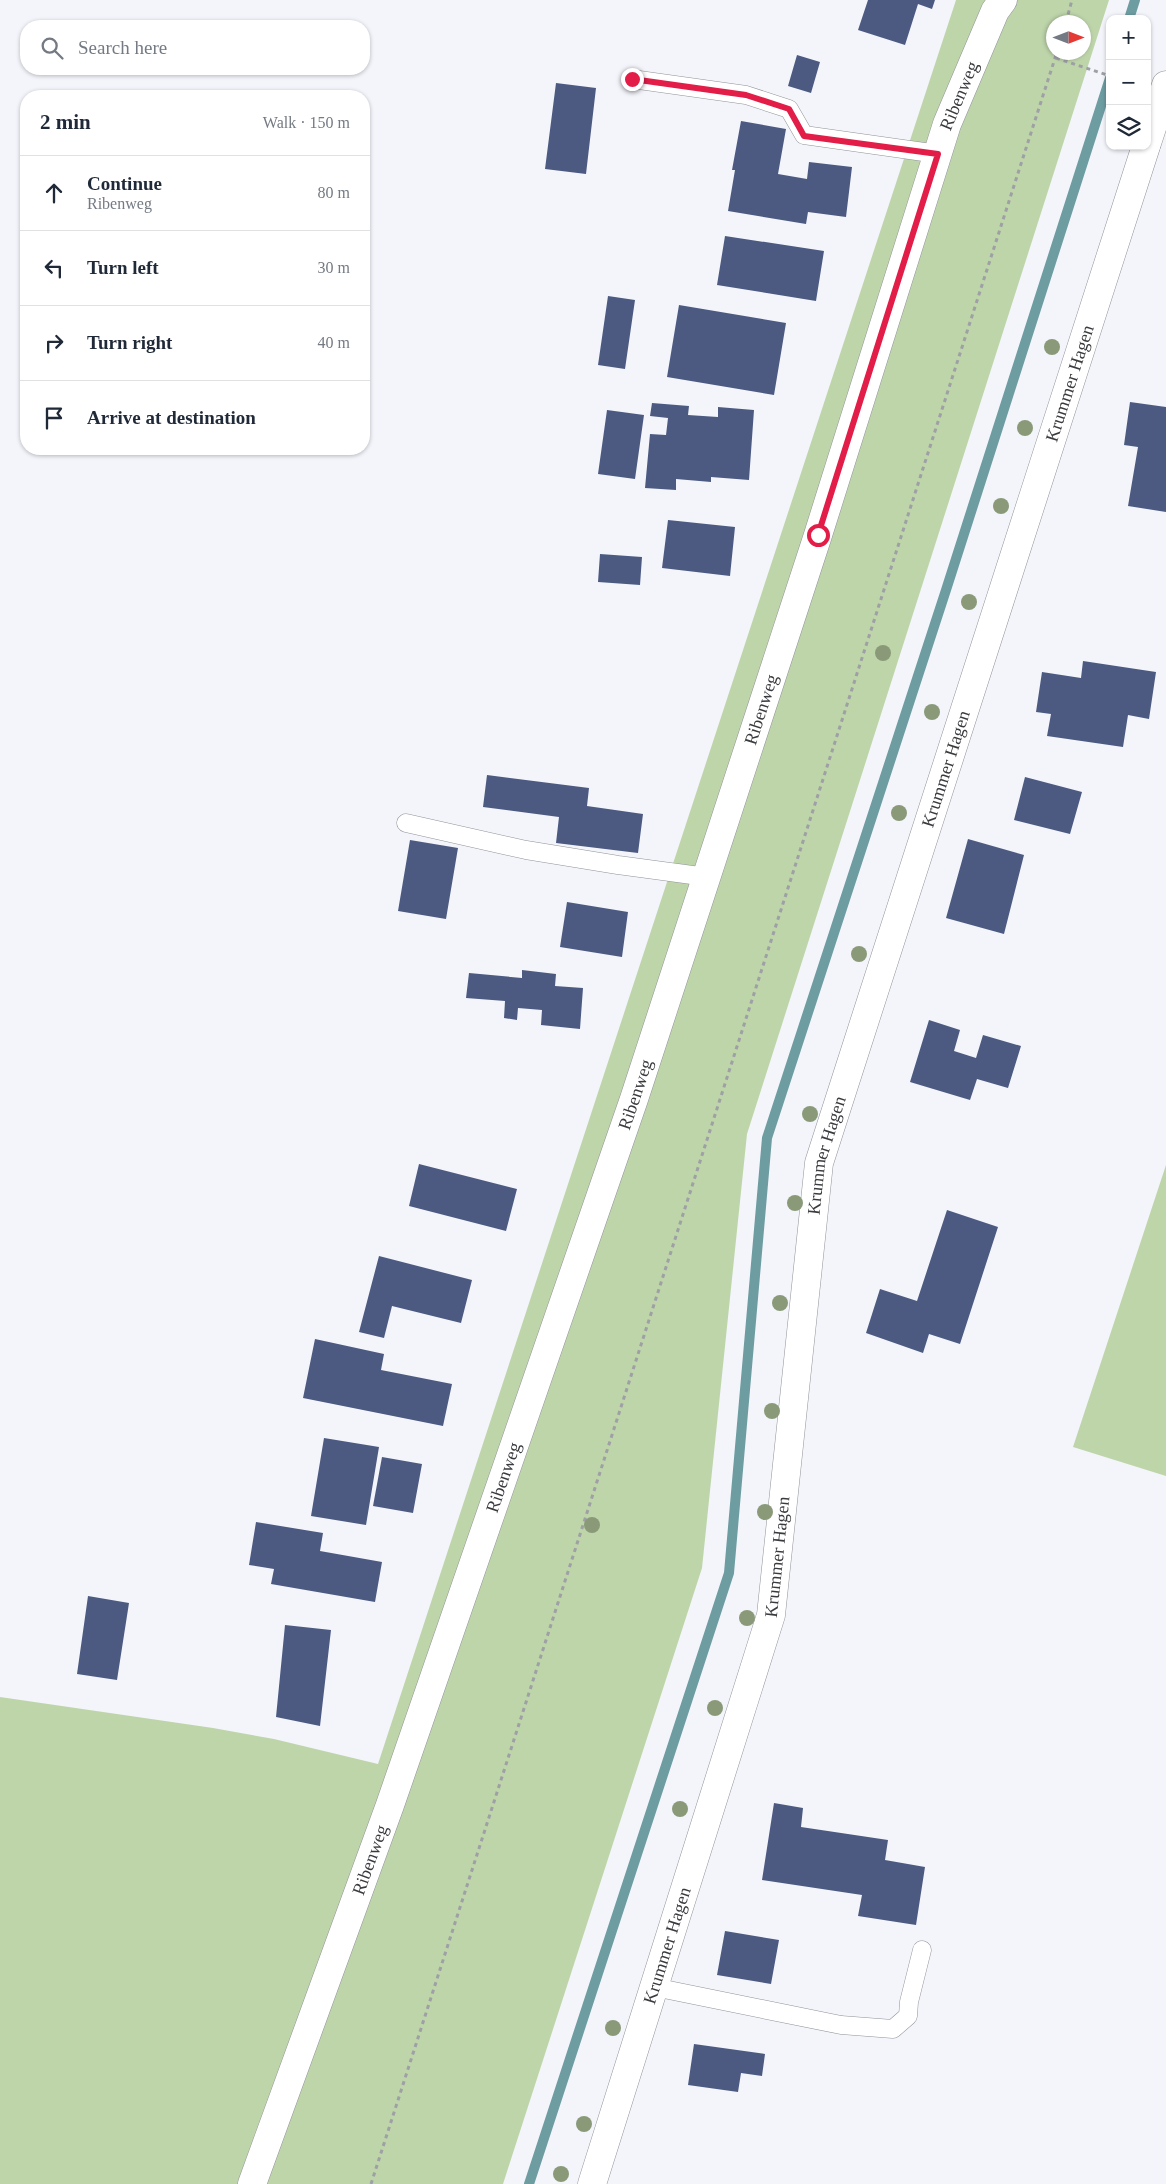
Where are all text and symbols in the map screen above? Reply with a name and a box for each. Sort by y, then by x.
north arrow [1046,15,1091,60]
map controls [1106,15,1151,150]
button: + [1106,15,1151,60]
search box [20,20,370,75]
icon: search [38,34,66,62]
text: Search here [78,37,167,58]
street label: Ribenweg [936,58,982,133]
button: − [1106,60,1151,105]
route end [621,68,644,91]
button: layers [1106,105,1151,150]
text: 2 min [40,110,91,134]
text: Walk · 150 m [263,114,350,131]
text: Continue [87,173,162,194]
icon: ahead [40,179,68,207]
text: 80 m [318,184,350,201]
text: Ribenweg [87,195,152,212]
icon: left [40,254,68,282]
text: Turn left [87,257,159,278]
text: 30 m [318,259,350,276]
street label: Krummer Hagen [1042,322,1098,444]
icon: right [40,329,68,357]
text: Turn right [87,332,172,353]
text: 40 m [318,334,350,351]
icon: arrive [40,404,68,432]
text: Arrive at destination [87,407,256,428]
route start [807,524,830,547]
street label: Ribenweg [740,672,782,747]
street label: Krummer Hagen [918,708,974,830]
street label: Ribenweg [614,1057,656,1132]
street label: Krummer Hagen [804,1094,850,1216]
street label: Ribenweg [482,1440,525,1515]
street label: Krummer Hagen [761,1495,794,1618]
street label: Ribenweg [348,1822,392,1898]
street label: Krummer Hagen [639,1885,695,2006]

